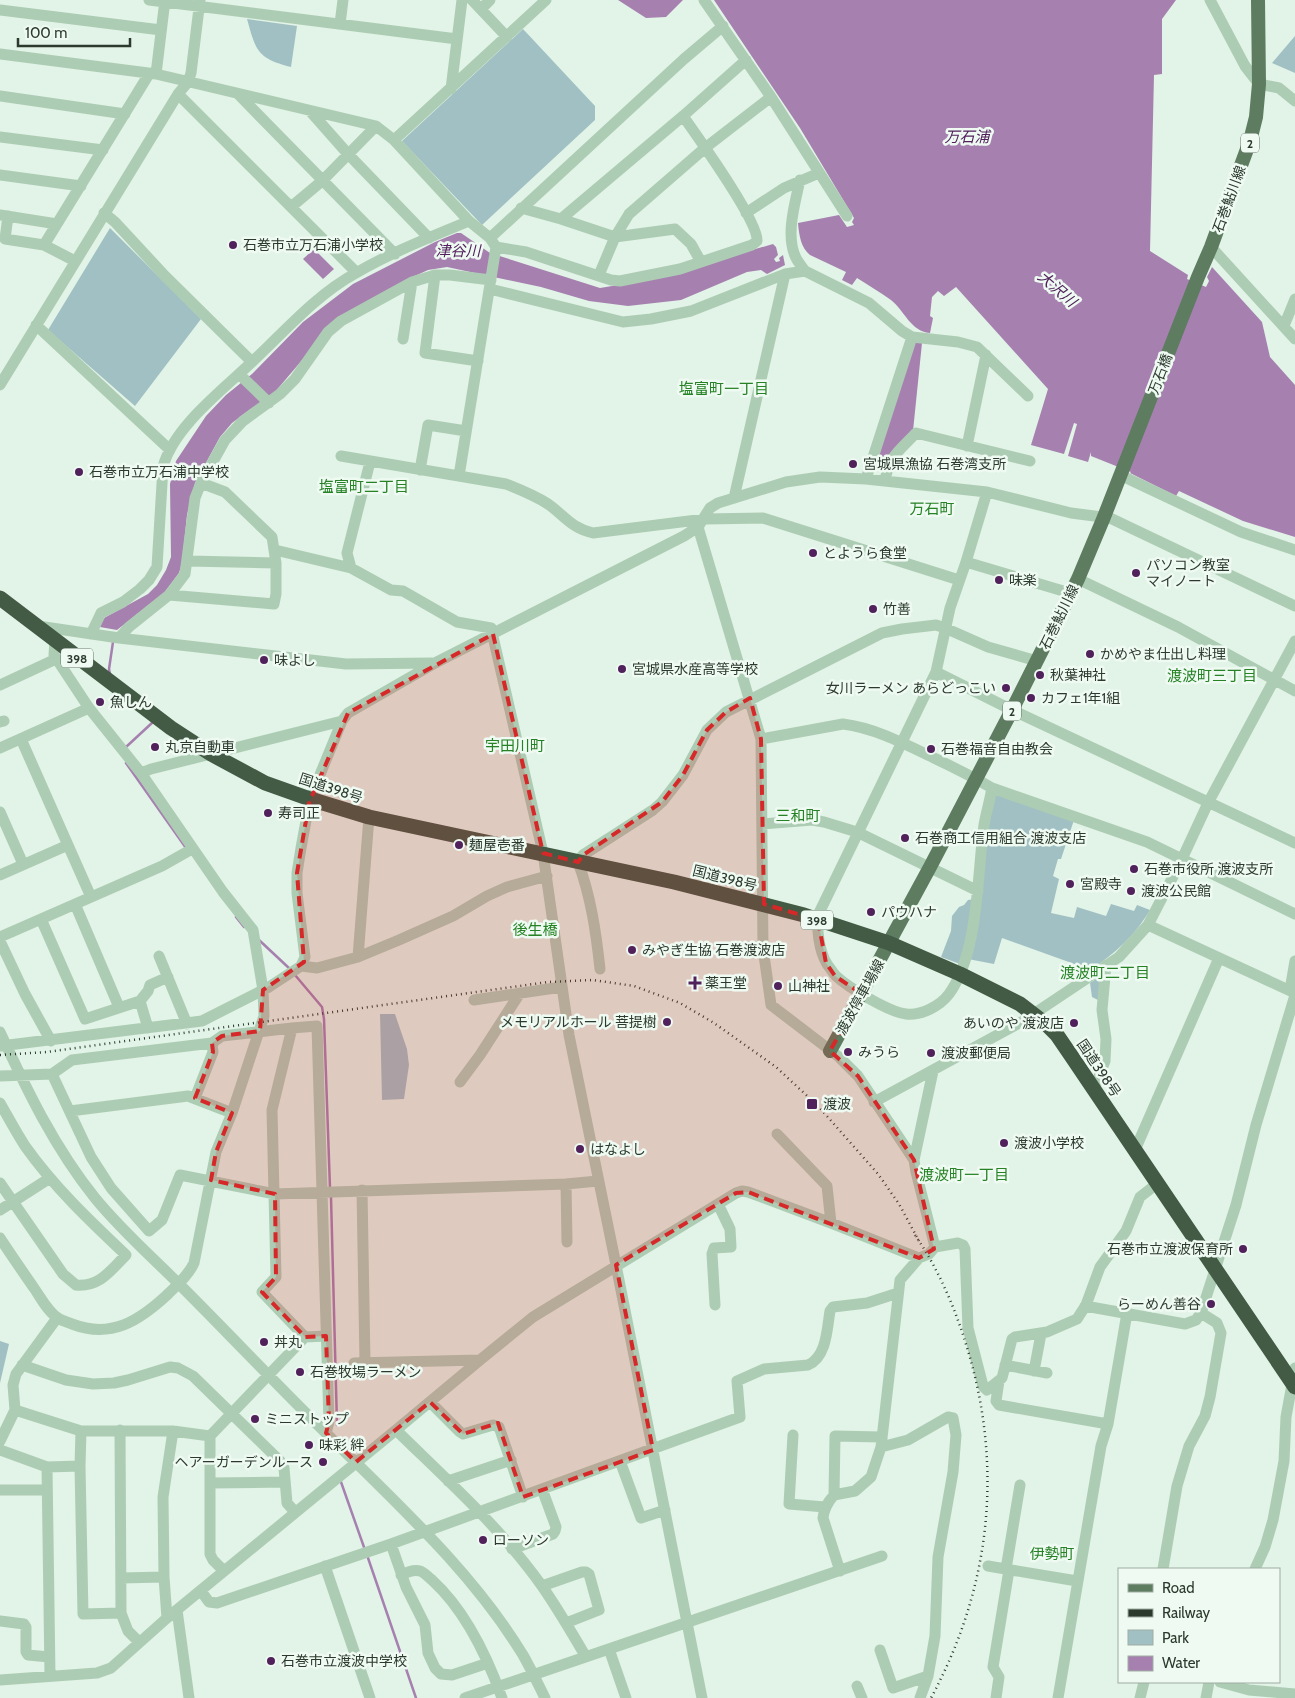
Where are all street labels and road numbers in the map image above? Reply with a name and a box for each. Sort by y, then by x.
road number: 2 [1241,134,1259,152]
street label: 石巻鮎川線 [1209,163,1249,235]
street label: 万石橋 [1144,351,1176,397]
street label: 石巻鮎川線 [1036,582,1082,652]
road number: 398 [61,648,93,668]
road number: 2 [1003,701,1021,720]
street label: 国道398号 [297,769,365,807]
street label: 国道398号 [691,861,759,895]
road number: 398 [801,910,833,930]
street label: 渡波停車場線 [832,956,888,1038]
street label: 国道398号 [1073,1036,1125,1100]

